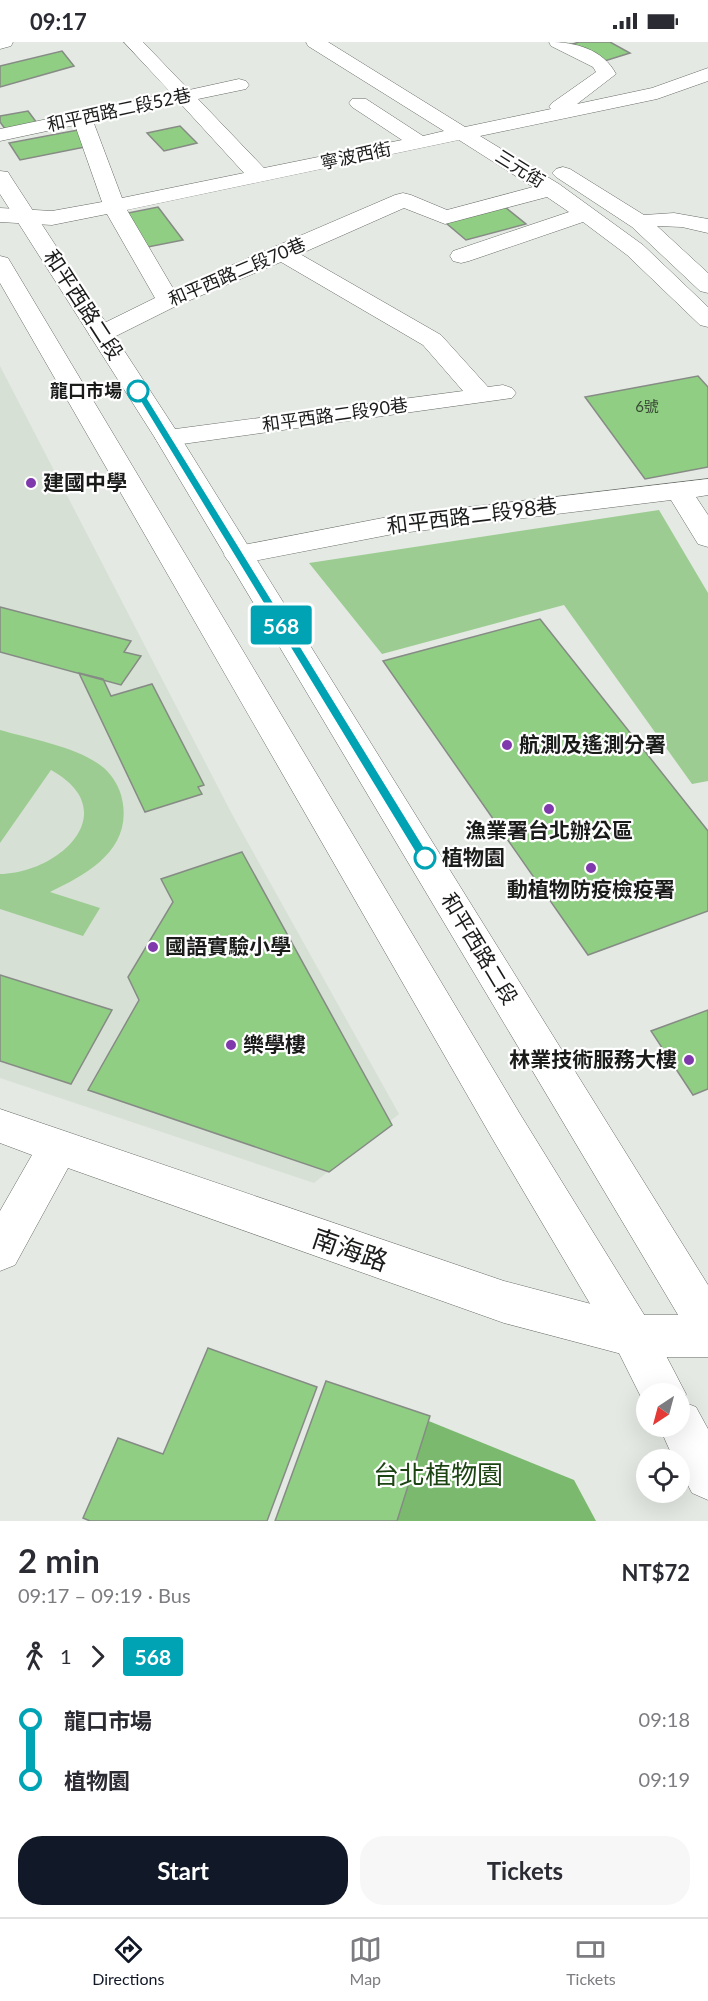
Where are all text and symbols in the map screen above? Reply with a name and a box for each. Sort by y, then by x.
text: 09:17 [30,8,87,35]
street label: 和平西路二段52巷 [45,83,193,135]
street label: 寧波西街 [318,137,393,173]
street label: 三元街 [492,145,549,192]
street label: 和平西路二段70巷 [165,232,309,310]
street label: 和平西路二段 [39,245,129,364]
place label: 龍口市場 [50,379,122,401]
marker: 龍口市場 [127,380,149,402]
street label: 和平西路二段90巷 [261,393,409,435]
house number: 6號 [635,397,659,415]
place label: 建國中學 [43,469,127,494]
marker: 建國中學 [24,476,38,490]
street label: 和平西路二段98巷 [385,492,558,537]
line badge: 568 [246,606,316,644]
text: 568 [263,613,299,638]
place label: 航測及遙測分署 [519,731,666,756]
marker: 航測及遙測分署 [500,738,514,752]
marker: 漁業署台北辦公區 [542,802,556,816]
place label: 漁業署台北辦公區 [465,817,633,842]
place label: 植物園 [442,844,505,869]
marker: 植物園 [414,847,436,869]
marker: 動植物防疫檢疫署 [584,861,598,875]
place label: 動植物防疫檢疫署 [507,876,675,901]
street label: 和平西路二段 [437,888,523,1009]
place label: 國語實驗小學 [165,933,291,958]
marker: 國語實驗小學 [146,940,160,954]
place label: 樂學樓 [243,1031,306,1056]
marker: 樂學樓 [224,1038,238,1052]
place label: 林業技術服務大樓 [509,1046,677,1071]
marker: 林業技術服務大樓 [682,1053,696,1067]
street label: 南海路 [308,1221,392,1277]
north arrow [636,1383,690,1437]
map controls [636,1383,690,1503]
button: locate [636,1449,690,1503]
park label: 台北植物園 [373,1458,503,1490]
text: 2 min [18,1540,100,1580]
text: NT$72 [622,1559,690,1586]
text: 09:17 – 09:19 · Bus [18,1583,191,1607]
icon: walk [18,1640,51,1673]
icon: forward [81,1640,114,1673]
text: 1 [60,1644,72,1668]
text: 568 [135,1644,171,1669]
text: 龍口市場 [64,1707,152,1734]
text: 09:18 [639,1707,690,1731]
text: 植物園 [64,1767,130,1794]
text: 09:19 [639,1767,690,1791]
button: Start [18,1836,348,1905]
button: Tickets [360,1836,690,1905]
tab: Directions [92,1933,164,1988]
tab: Map [349,1933,382,1988]
tab: Tickets [566,1933,616,1988]

